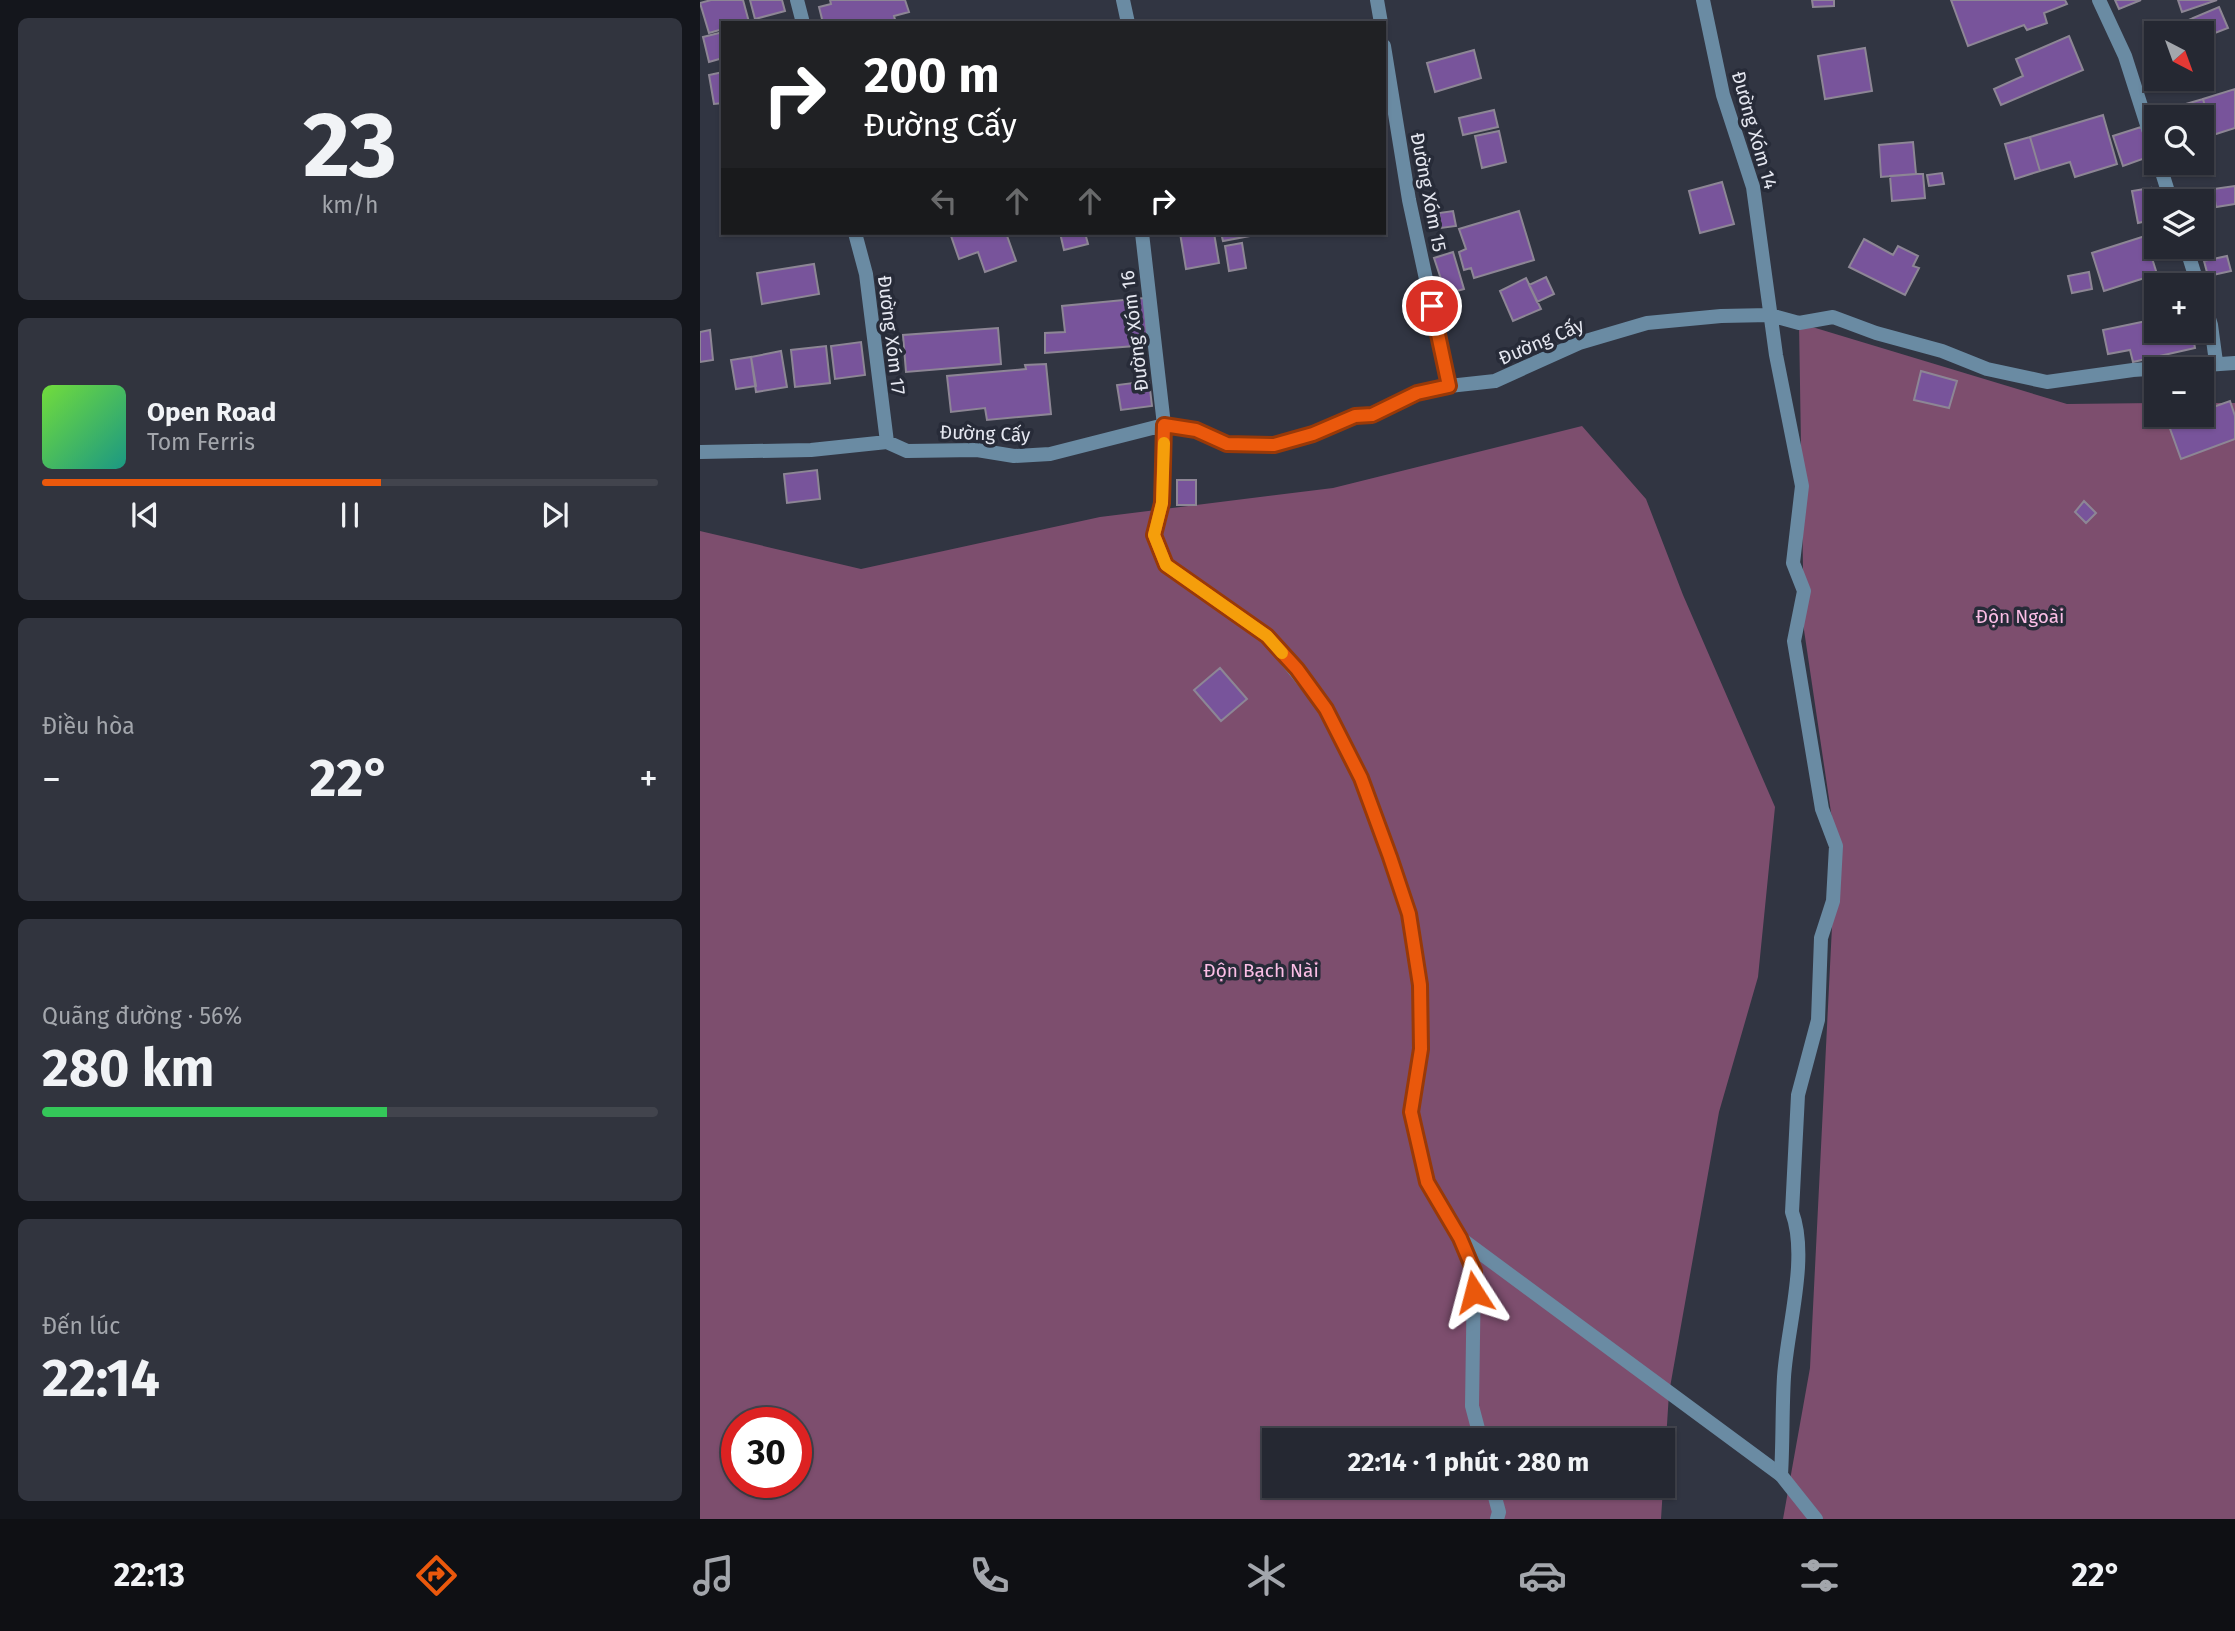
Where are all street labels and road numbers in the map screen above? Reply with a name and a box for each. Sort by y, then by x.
street label: Đường Xóm 14 [1727,69,1782,192]
street label: Đường Xóm 15 [1406,131,1451,254]
street label: Đường Xóm 16 [1116,269,1153,393]
street label: Đường Xóm 17 [873,274,910,396]
street label: Đường Cấy [1495,313,1588,370]
street label: Đường Cấy [939,420,1031,447]

